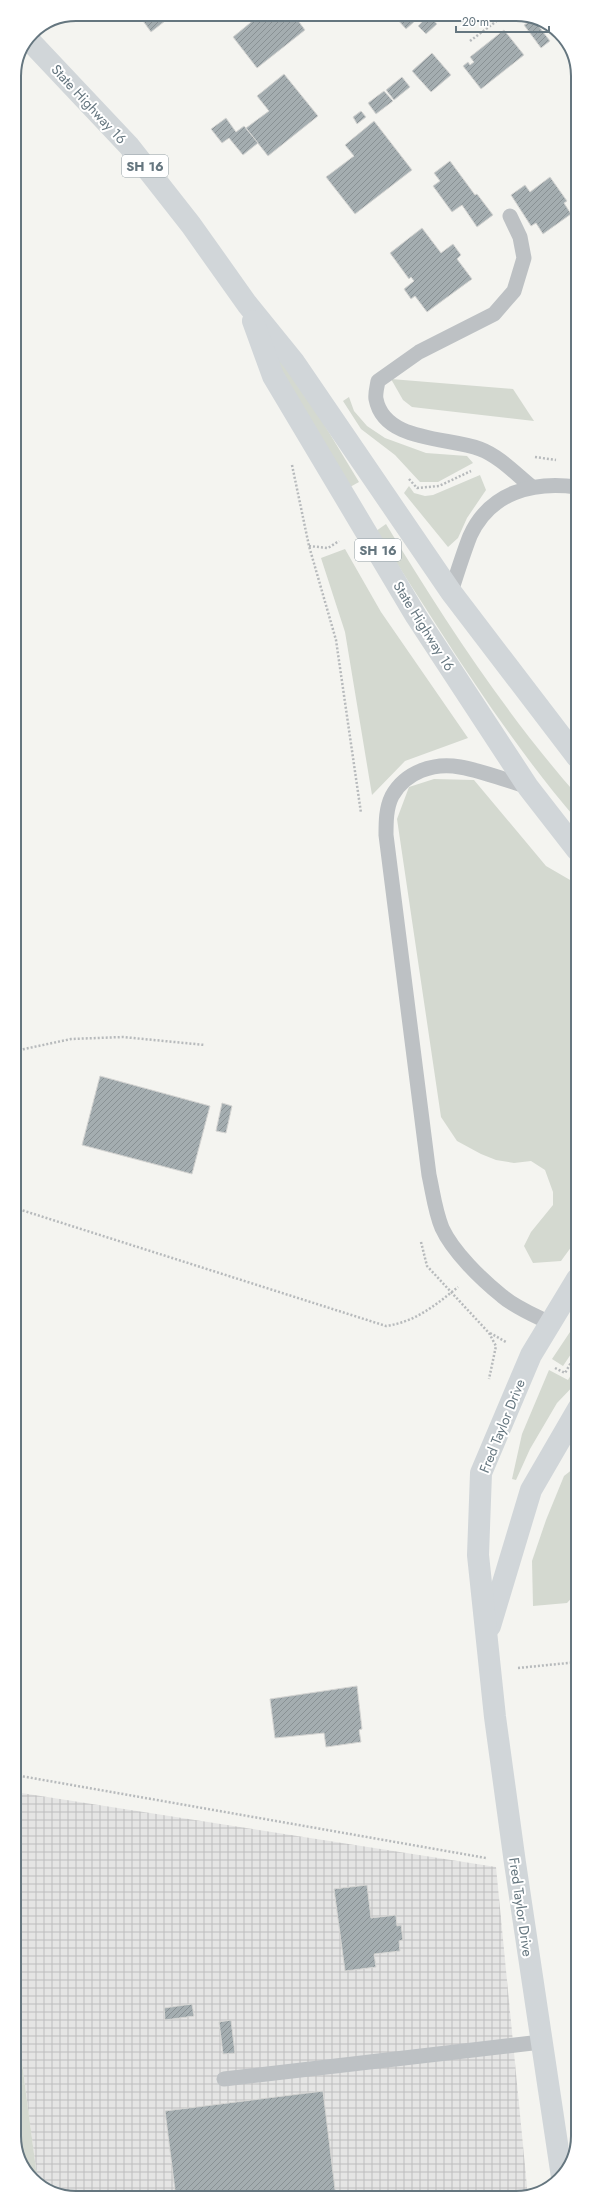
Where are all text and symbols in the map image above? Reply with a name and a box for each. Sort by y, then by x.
scale bar [456,8,549,34]
text: 20 m [462,13,489,31]
street label: State Highway 16 [47,60,131,148]
road number: SH 16 [122,155,168,177]
road number: SH 16 [355,539,401,561]
street label: State Highway 16 [388,577,460,675]
street label: Fred Taylor Drive [474,1376,530,1476]
street label: Fred Taylor Drive [504,1856,538,1958]

